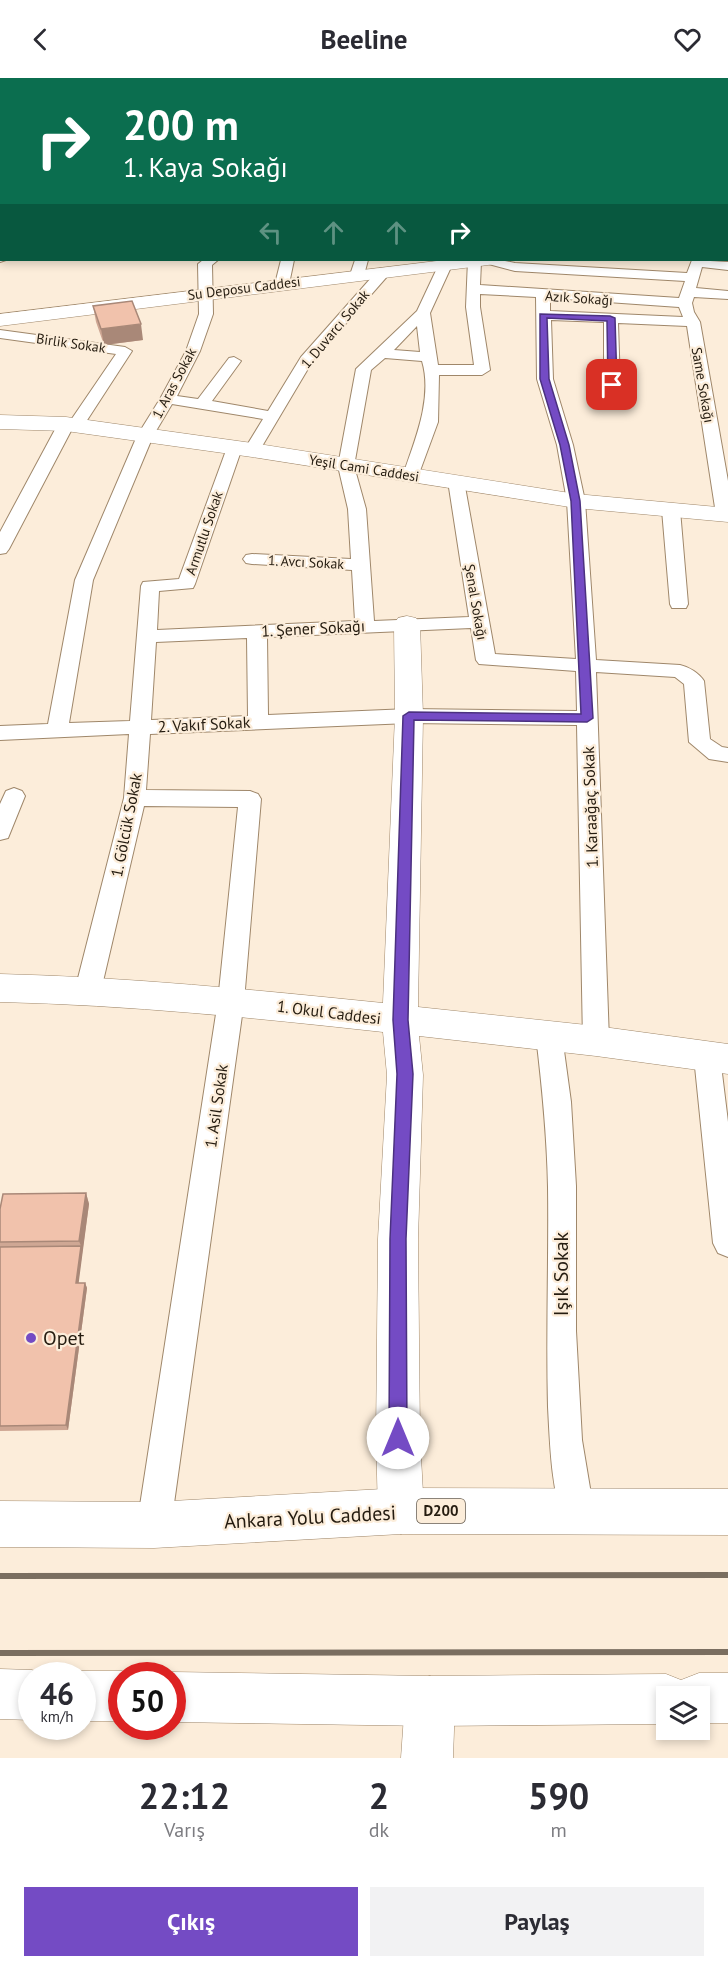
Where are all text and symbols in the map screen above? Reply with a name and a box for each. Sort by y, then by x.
text: Beeline [321,22,407,56]
icon: back [24,23,57,56]
icon: heart [671,23,704,56]
text: 200 m [123,97,239,152]
icon: right [24,102,102,180]
text: 1. Kaya Sokağı [123,150,288,184]
icon: left [254,216,287,249]
icon: ahead [317,216,350,249]
icon: ahead [380,216,413,249]
icon: right [443,216,476,249]
street label: Su Deposu Caddesi [186,272,302,304]
street label: 1. Duvarcı Sokak [297,286,373,372]
street label: Azık Sokağı [545,287,613,309]
street label: Birlik Sokak [35,329,107,357]
street label: 1. Aras Sokak [148,344,200,422]
street label: Same Sokağı [687,346,719,424]
pin [586,359,637,410]
icon: arrive [595,368,628,401]
street label: Yeşil Cami Caddesi [308,450,420,486]
street label: Armutlu Sokak [181,489,227,577]
street label: 1. Avcı Sokak [267,551,345,573]
street label: Şenal Sokağı [460,563,492,641]
street label: 1. Şener Sokağı [261,615,365,641]
street label: 2. Vakıf Sokak [157,712,251,736]
street label: 1. Karaağaç Sokak [578,746,602,868]
street label: 1. Gölcük Sokak [106,771,146,879]
street label: 1. Okul Caddesi [276,996,382,1028]
street label: 1. Asil Sokak [200,1063,232,1149]
street label: Işık Sokak [548,1231,574,1316]
place label: Opet [43,1325,85,1351]
marker: Opet [24,1331,38,1345]
position arrow [366,1406,430,1470]
road number: D200 [417,1499,465,1523]
street label: Ankara Yolu Caddesi [223,1500,397,1534]
speed limit sign: 50 [108,1662,186,1740]
text: 46 [40,1674,74,1713]
map controls [656,1686,710,1740]
button: layers [656,1686,710,1740]
text: km/h [41,1707,73,1726]
text: 22:12 [139,1772,230,1819]
text: 2 [369,1772,389,1819]
text: 590 [528,1772,589,1819]
text: Varış [164,1817,205,1843]
text: dk [369,1817,389,1843]
text: m [550,1817,567,1843]
button: Çıkış [24,1887,358,1956]
button: Paylaş [370,1887,704,1956]

